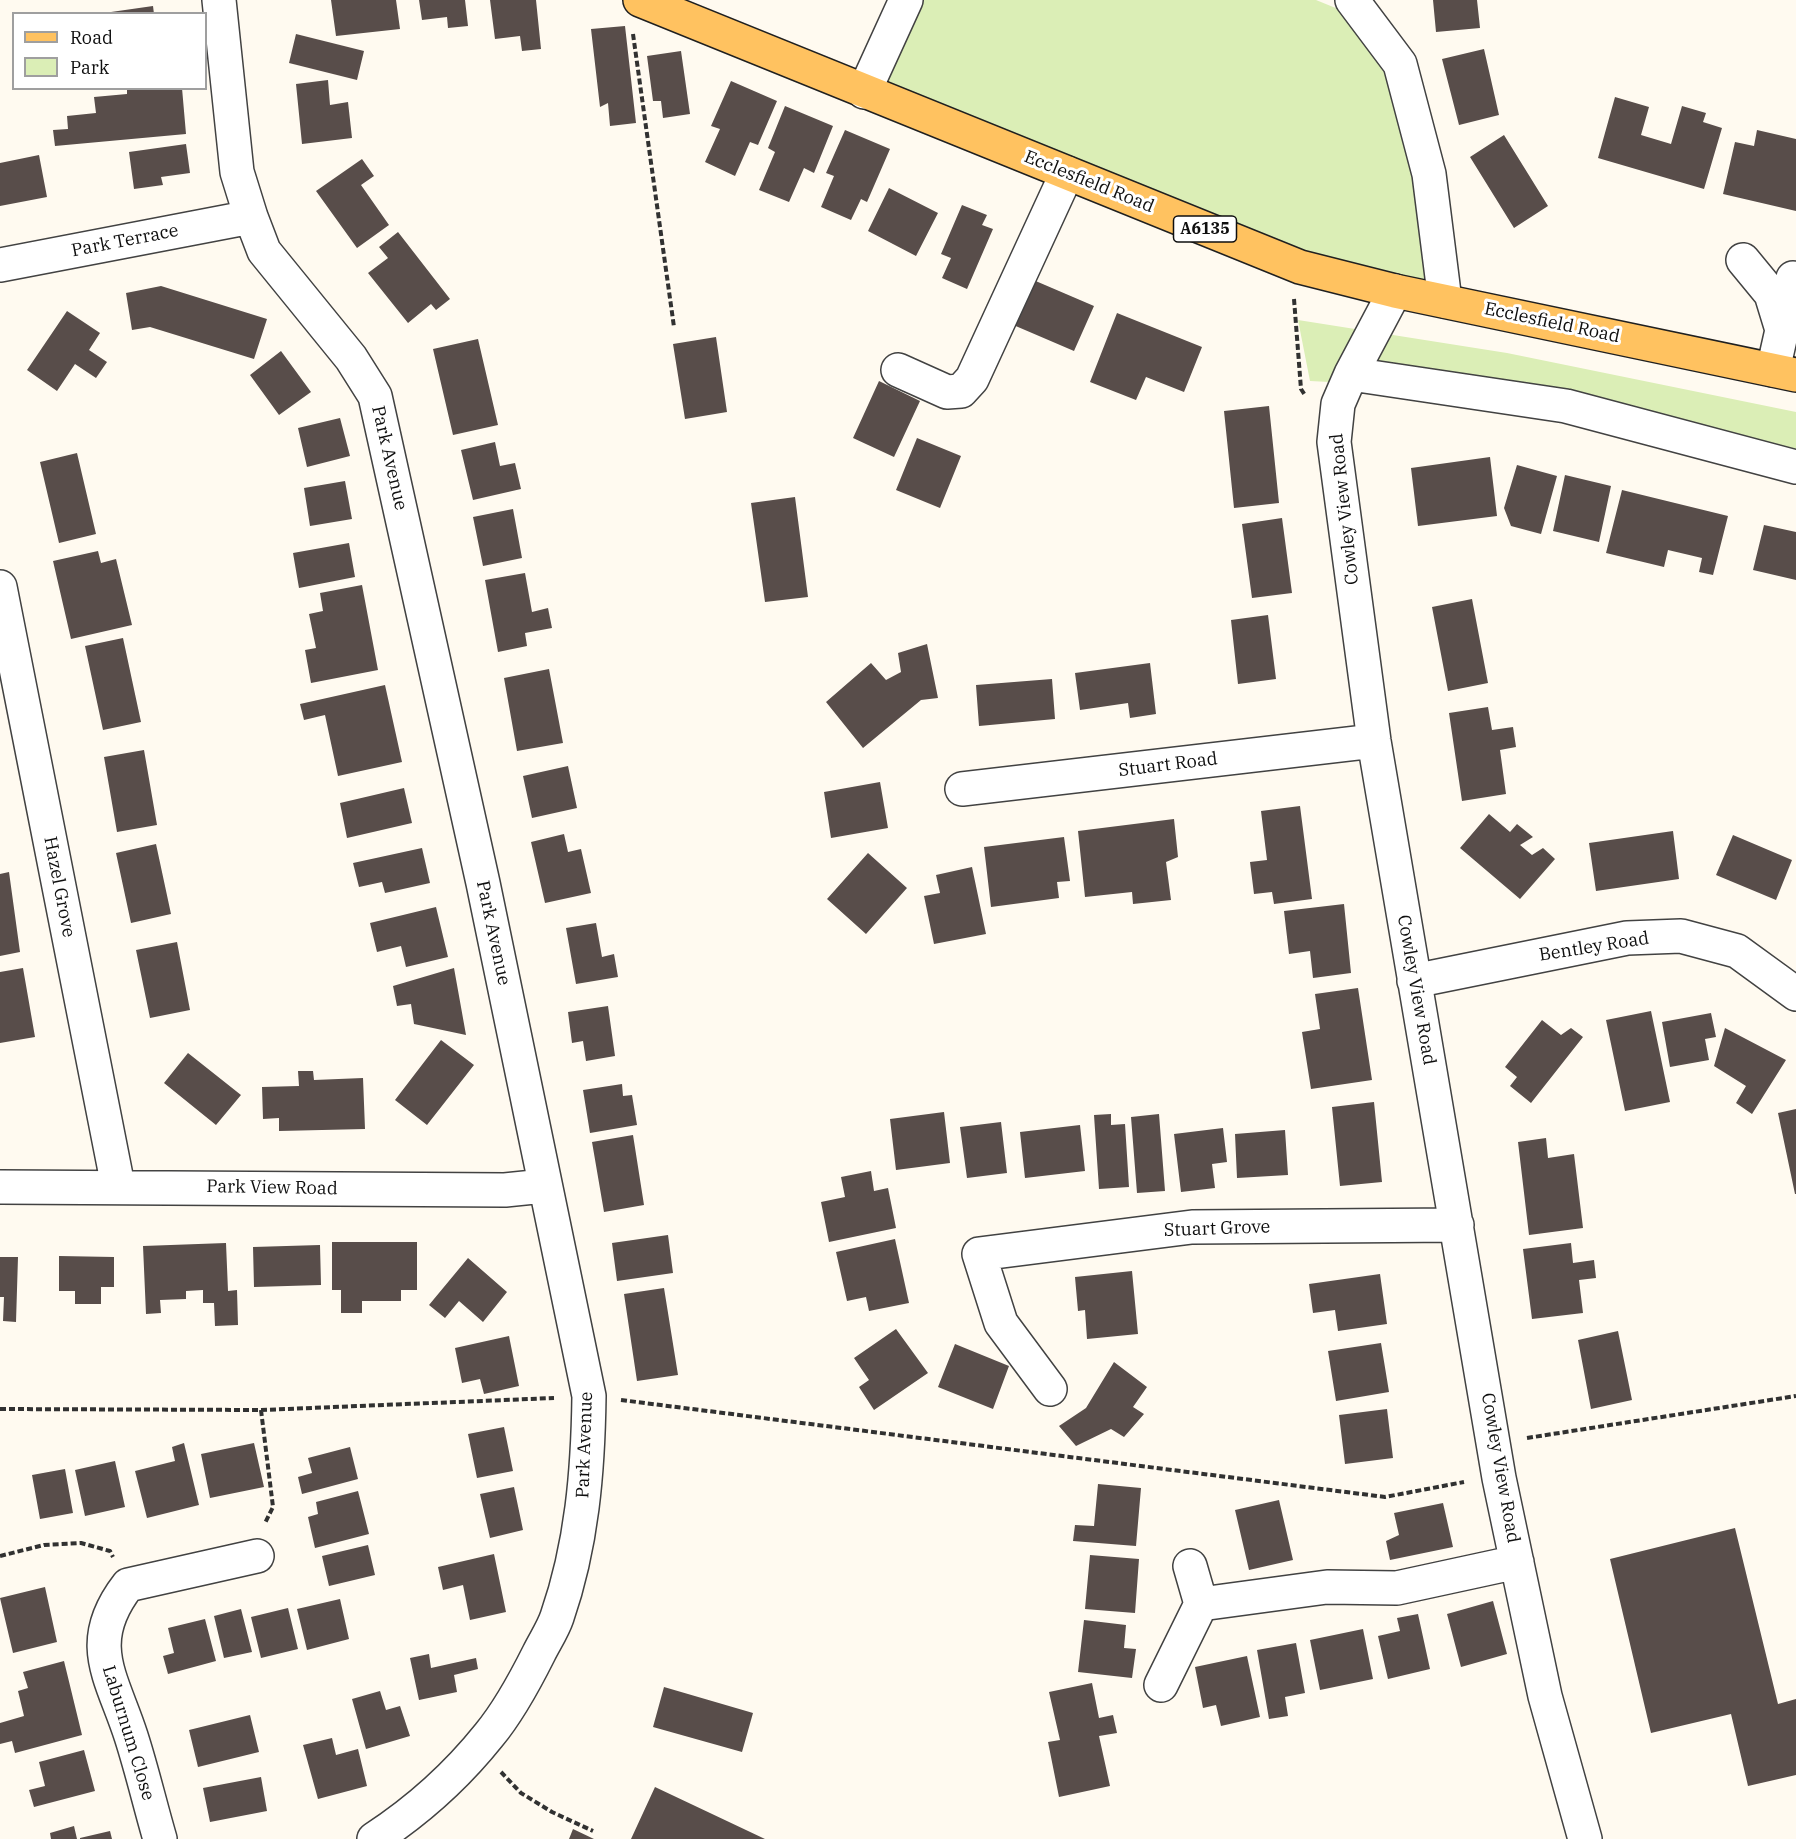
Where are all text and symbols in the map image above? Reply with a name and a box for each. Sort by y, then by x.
legend [12,12,207,90]
text: Road [70,26,113,49]
text: Park [70,56,109,79]
street label: Ecclesfield Road [1021,146,1157,218]
road number: A6135 [1174,216,1236,242]
street label: Park Terrace [70,220,180,262]
street label: Ecclesfield Road [1482,298,1622,348]
street label: Park Avenue [366,404,412,512]
street label: Cowley View Road [1326,432,1364,586]
street label: Stuart Road [1117,748,1219,782]
street label: Hazel Grove [39,835,79,939]
street label: Park Avenue [471,879,515,987]
street label: Cowley View Road [1392,913,1440,1067]
street label: Bentley Road [1537,928,1651,966]
street label: Park View Road [206,1176,338,1200]
street label: Stuart Grove [1163,1216,1271,1242]
street label: Park Avenue [572,1391,598,1499]
street label: Cowley View Road [1476,1391,1524,1545]
street label: Laburnum Close [97,1663,159,1803]

